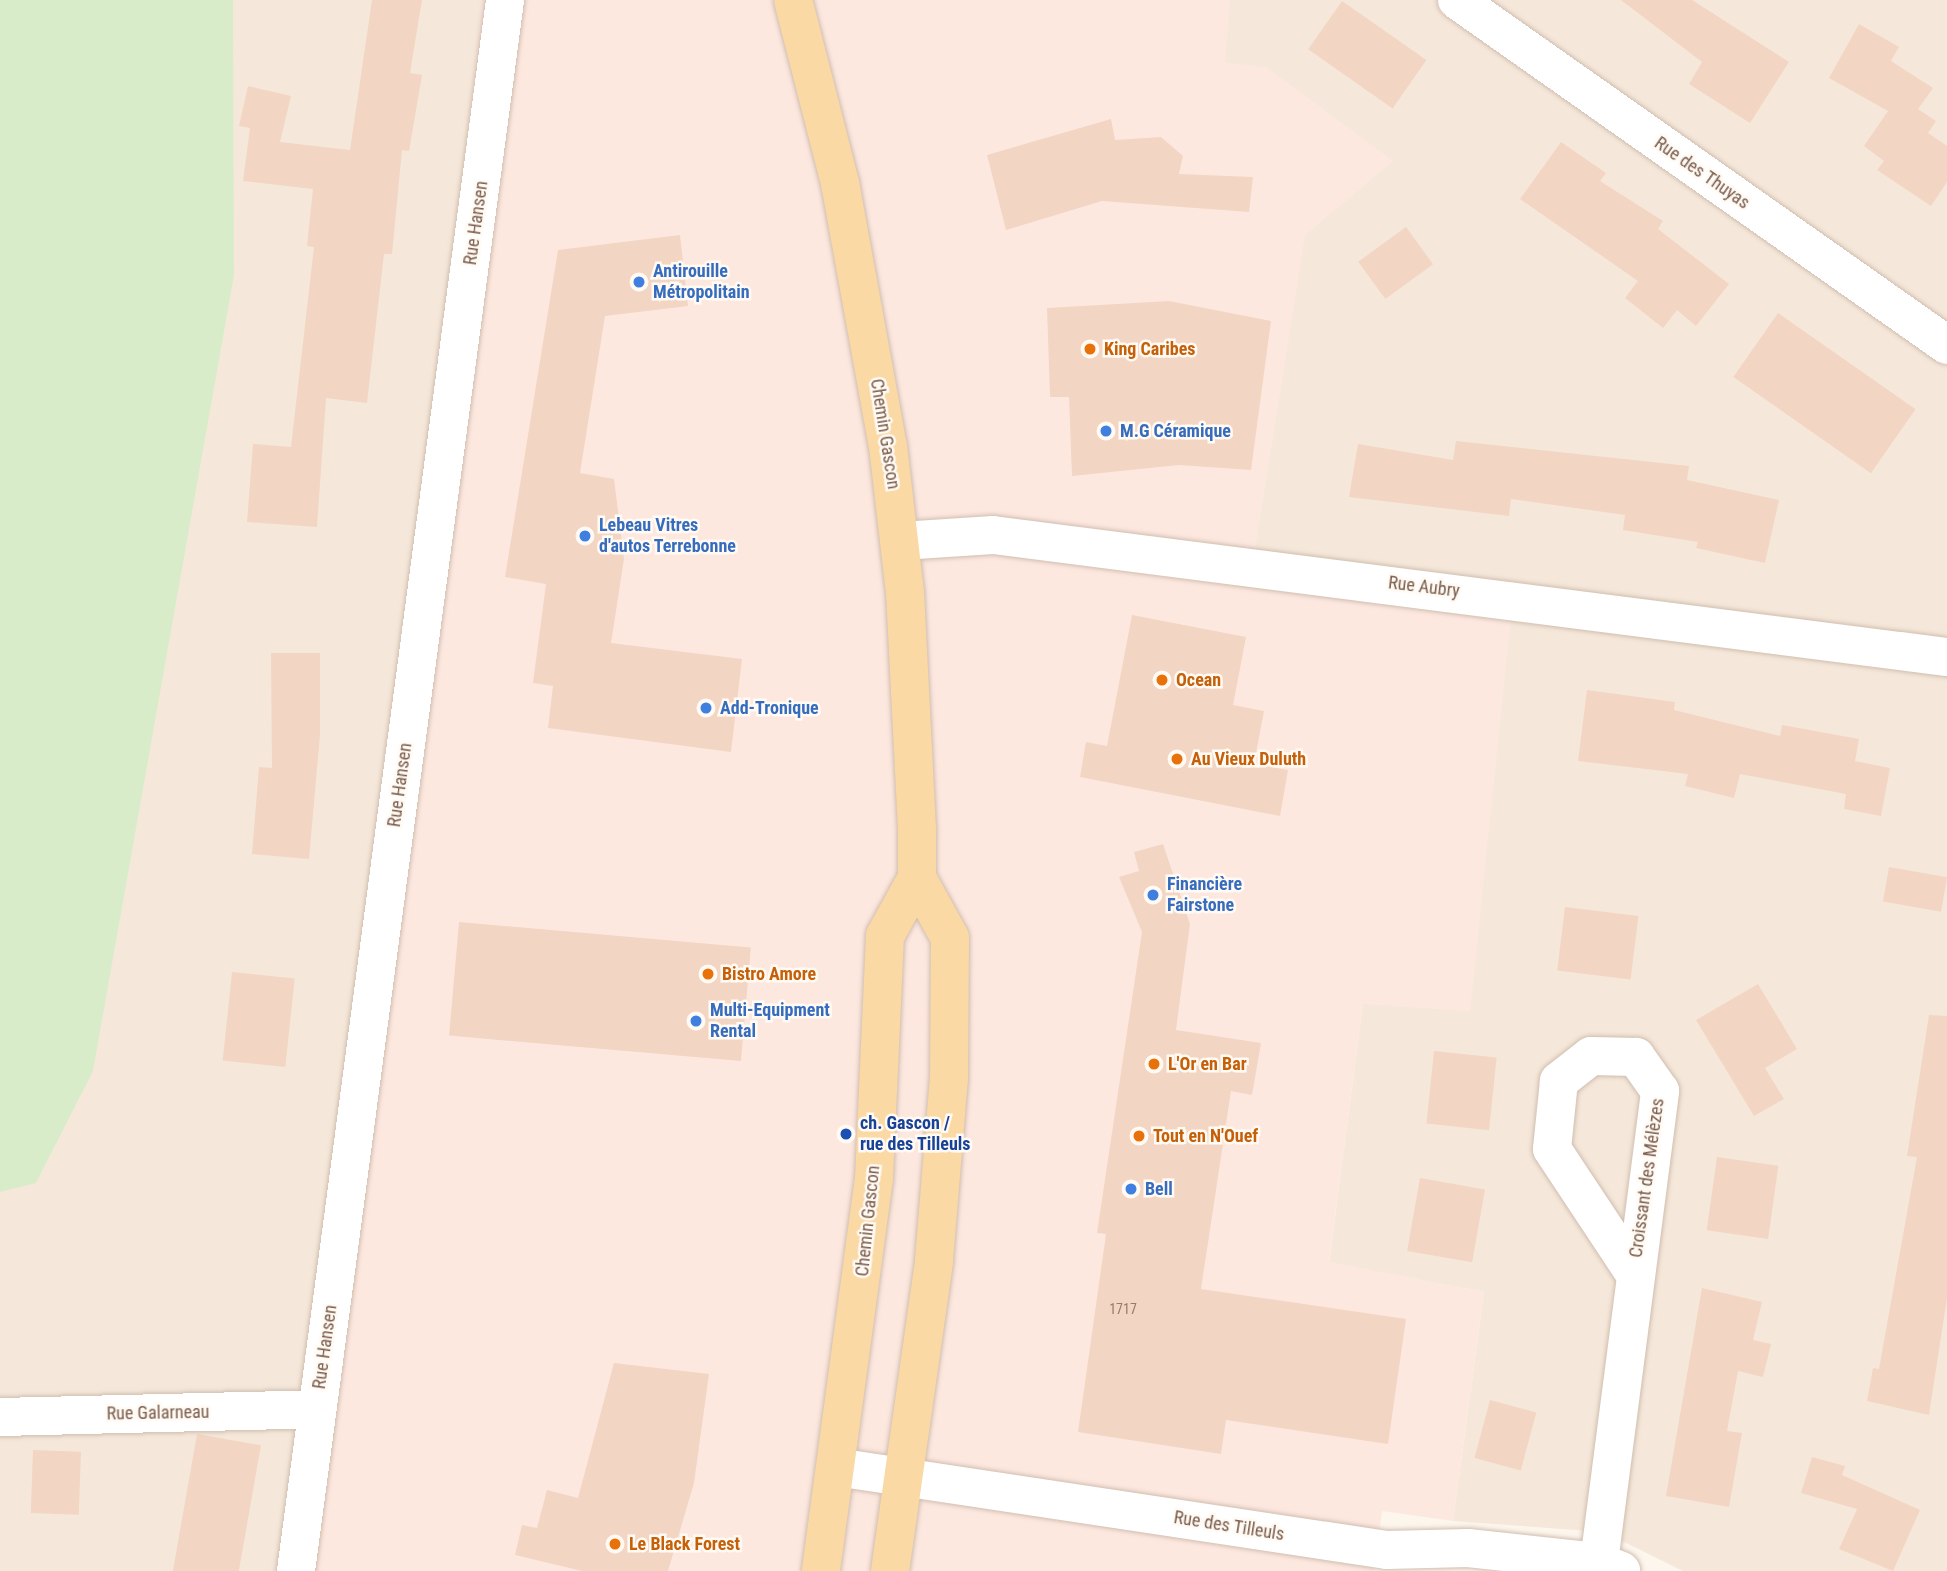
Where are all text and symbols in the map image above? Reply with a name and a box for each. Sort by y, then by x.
street label: Rue des Thuyas [1650,132,1754,214]
street label: Rue Hansen [459,180,493,266]
place label: Antirouille Métropolitain [653,261,750,304]
marker: Antirouille Métropolitain [631,274,647,290]
place label: King Caribes [1104,338,1195,360]
marker: King Caribes [1082,341,1098,357]
street label: Chemin Gascon [866,377,904,491]
place label: M.G Céramique [1120,420,1231,442]
marker: M.G Céramique [1098,423,1114,439]
place label: Lebeau Vitres d'autos Terrebonne [599,515,736,558]
marker: Lebeau Vitres d'autos Terrebonne [577,528,593,544]
street label: Rue Aubry [1387,572,1461,602]
place label: Ocean [1176,669,1221,691]
marker: Ocean [1154,672,1170,688]
place label: Add-Tronique [720,697,819,719]
marker: Add-Tronique [698,700,714,716]
street label: Rue Hansen [383,742,417,828]
place label: Au Vieux Duluth [1191,748,1306,770]
marker: Au Vieux Duluth [1169,751,1185,767]
place label: Financière Fairstone [1167,874,1242,917]
marker: Financière Fairstone [1145,887,1161,903]
place label: Bistro Amore [722,963,816,985]
marker: Bistro Amore [700,966,716,982]
place label: Multi-Equipment Rental [710,1000,830,1042]
marker: Multi-Equipment Rental [688,1013,704,1029]
place label: L'Or en Bar [1168,1053,1247,1075]
marker: L'Or en Bar [1146,1056,1162,1072]
street label: Croissant des Mélèzes [1625,1097,1669,1259]
place label: ch. Gascon / rue des Tilleuls [860,1113,971,1156]
place label: Tout en N'Ouef [1153,1125,1258,1147]
marker: ch. Gascon / rue des Tilleuls [838,1126,854,1142]
marker: Tout en N'Ouef [1131,1128,1147,1144]
street label: Chemin Gascon [851,1164,885,1278]
place label: Bell [1145,1178,1173,1200]
marker: Bell [1123,1181,1139,1197]
house number: 1717 [1109,1301,1137,1317]
street label: Rue Hansen [308,1304,342,1390]
street label: Rue Galarneau [106,1401,210,1425]
street label: Rue des Tilleuls [1172,1507,1286,1545]
place label: Le Black Forest [629,1533,740,1555]
marker: Le Black Forest [607,1536,623,1552]

